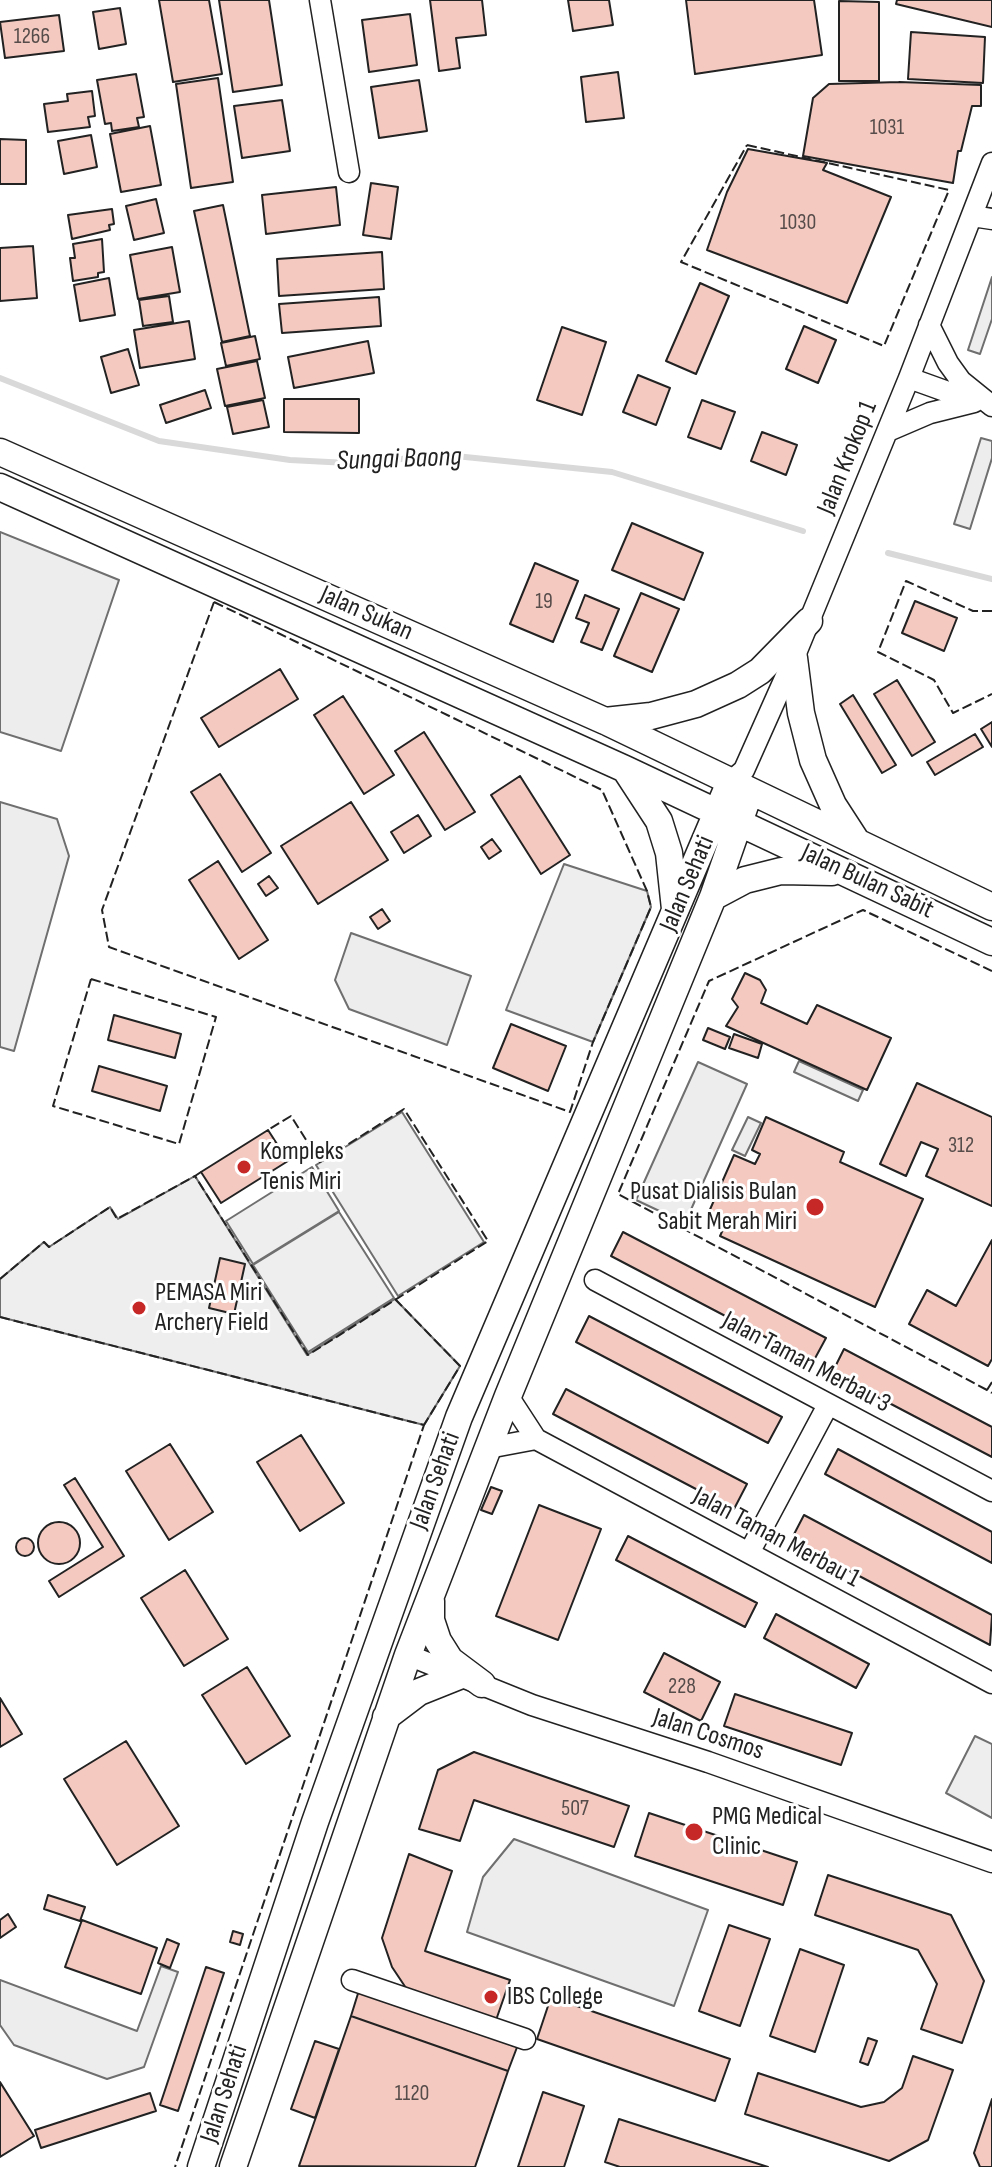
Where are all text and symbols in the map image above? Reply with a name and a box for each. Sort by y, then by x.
house number: 1266 [14,24,50,50]
house number: 1031 [870,115,904,141]
house number: 1030 [780,210,816,236]
street label: Jalan Krokop 1 [811,397,885,519]
water label: Sungai Baong [336,441,462,479]
street label: Jalan Sukan [315,580,417,648]
house number: 19 [535,589,553,615]
street label: Jalan Sehati [654,831,722,937]
street label: Jalan Bulan Sabit [796,838,938,926]
house number: 312 [948,1133,974,1159]
place label: Kompleks Tenis Miri [260,1136,344,1198]
marker: Kompleks Tenis Miri [235,1158,253,1176]
place label: Pusat Dialisis Bulan Sabit Merah Miri [630,1176,797,1238]
marker: Pusat Dialisis Bulan Sabit Merah Miri [804,1196,826,1218]
place label: PEMASA Miri Archery Field [155,1277,269,1338]
marker: PEMASA Miri Archery Field [130,1299,148,1317]
street label: Jalan Taman Merbau 3 [716,1305,896,1421]
street label: Jalan Sehati [404,1428,468,1534]
street label: Jalan Taman Merbau 1 [687,1481,865,1595]
house number: 228 [668,1674,696,1700]
street label: Jalan Cosmos [649,1702,767,1768]
house number: 507 [561,1796,589,1822]
place label: PMG Medical Clinic [712,1801,822,1862]
marker: PMG Medical Clinic [683,1821,705,1843]
place label: IBS College [507,1981,603,2013]
marker: IBS College [482,1988,500,2006]
street label: Jalan Sehati [195,2041,255,2147]
house number: 1120 [395,2081,429,2107]

